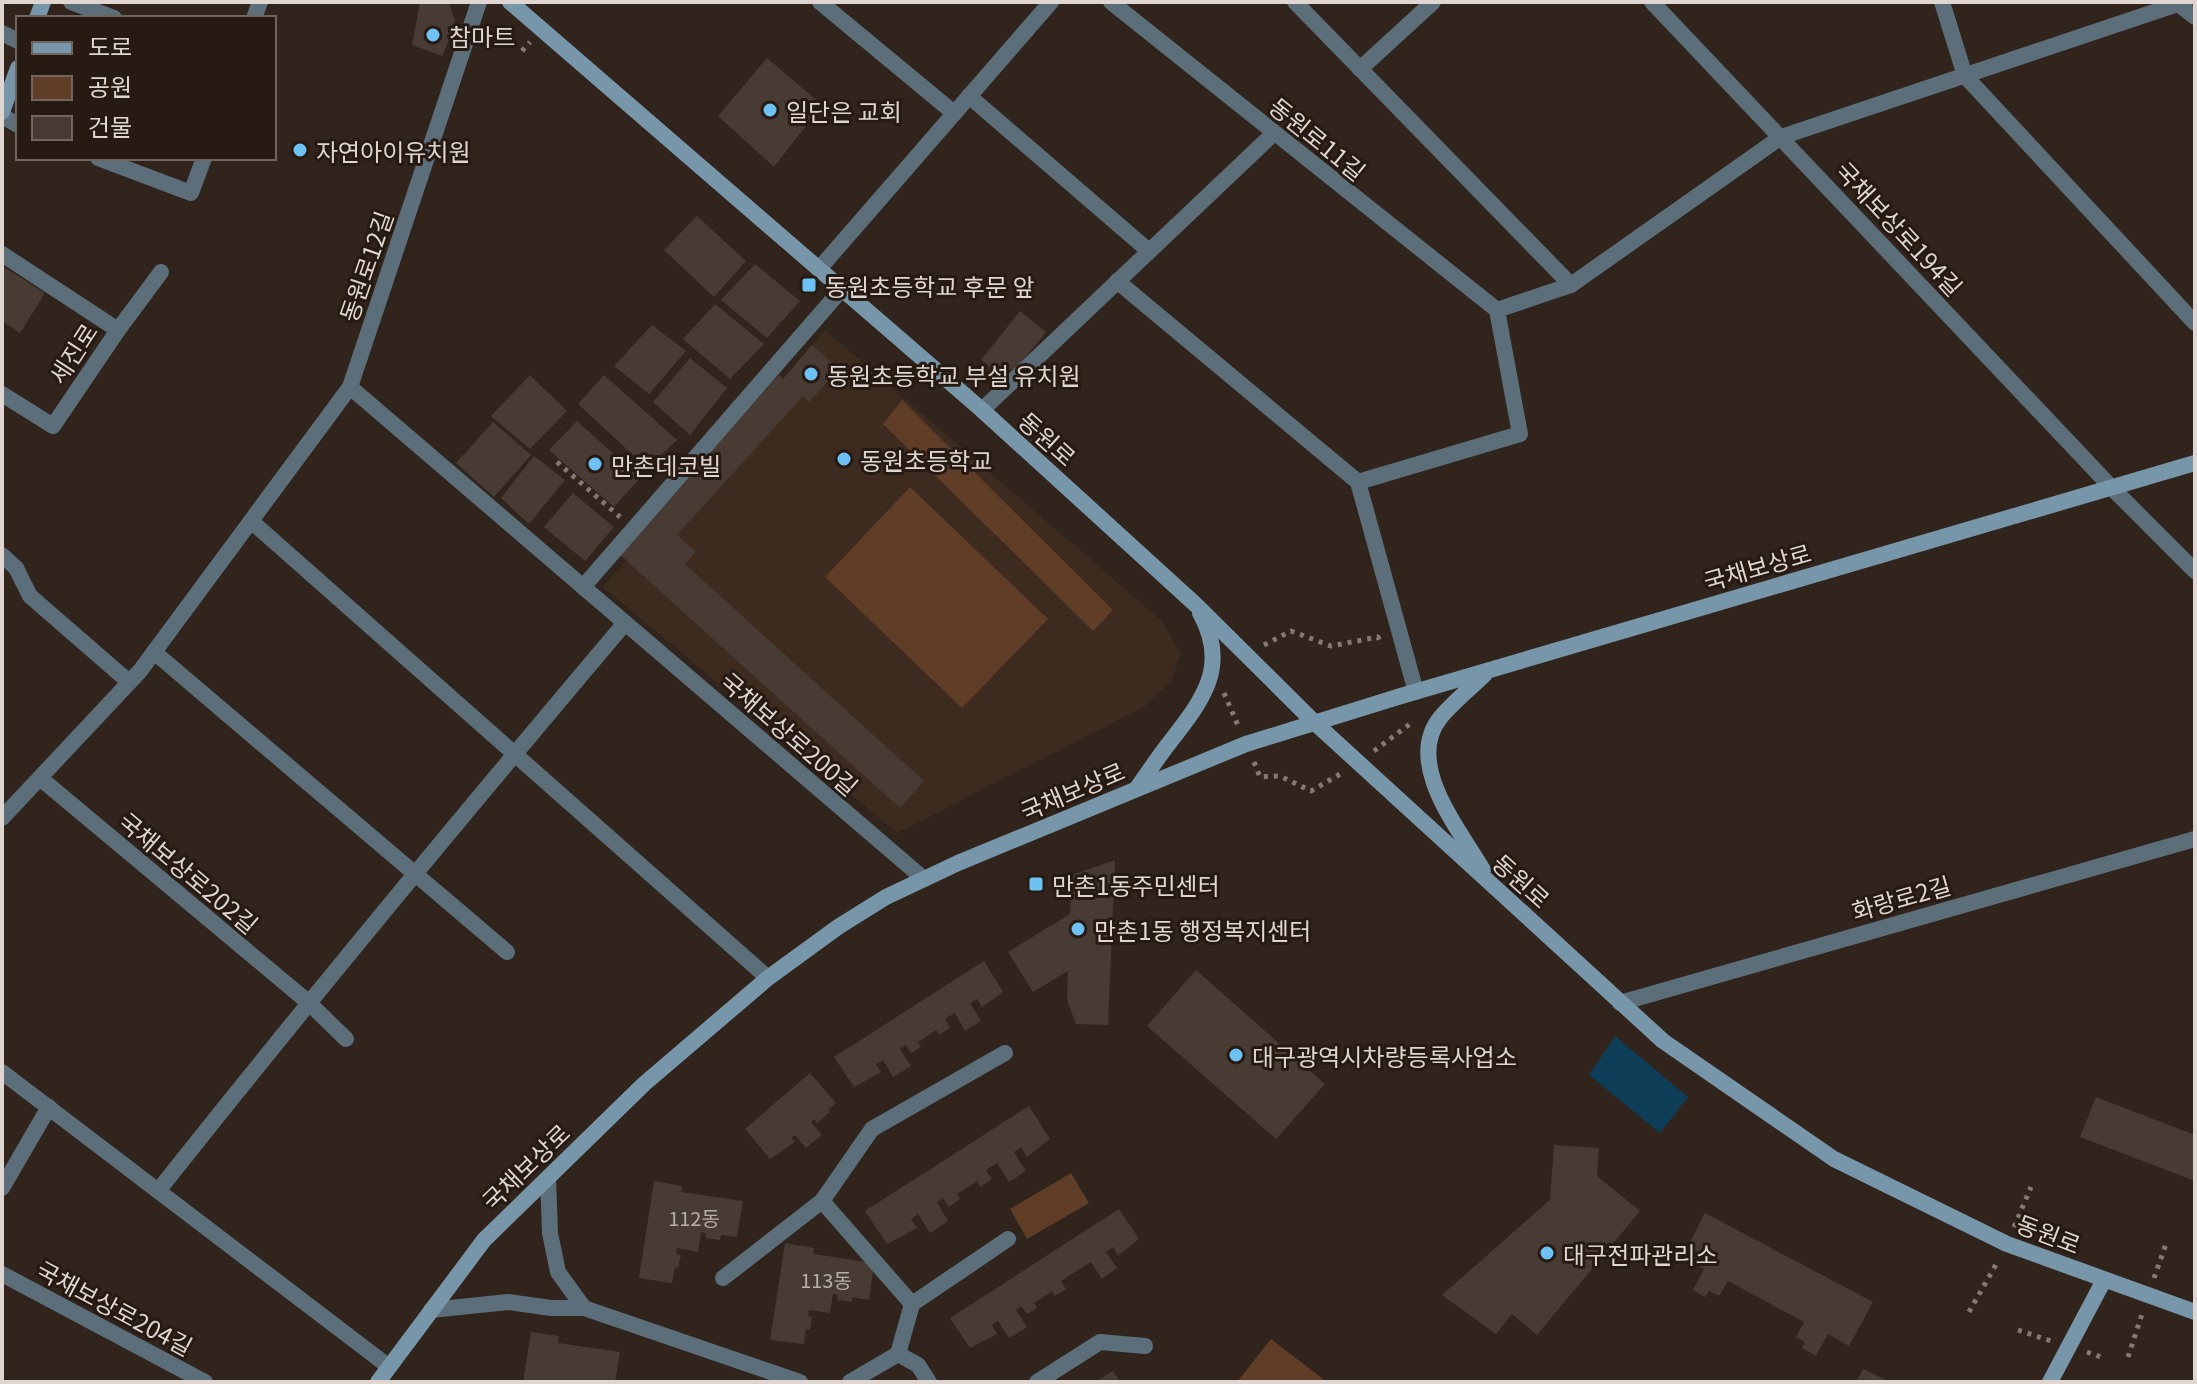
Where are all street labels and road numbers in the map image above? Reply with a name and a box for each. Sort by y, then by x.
street label: 동원로11길 [1262,88,1374,188]
street label: 국채보상로194길 [1828,153,1972,303]
street label: 동원로12길 [330,206,400,326]
street label: 세진로 [39,316,105,390]
street label: 동원로 [1012,403,1084,473]
street label: 국채보상로 [1699,534,1815,598]
street label: 국채보상로200길 [713,663,867,803]
street label: 국채보상로 [1014,752,1130,828]
street label: 국채보상로202길 [112,803,266,941]
street label: 동원로 [1486,845,1558,915]
street label: 화랑로2길 [1847,866,1955,928]
street label: 국채보상로 [473,1115,577,1217]
street label: 동원로 [2012,1205,2086,1261]
street label: 국채보상로204길 [31,1251,199,1363]

